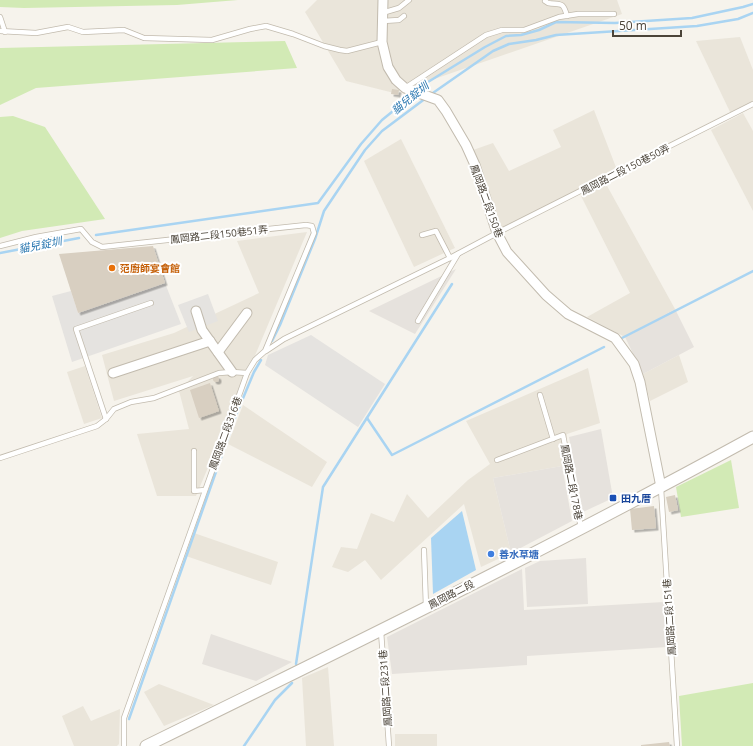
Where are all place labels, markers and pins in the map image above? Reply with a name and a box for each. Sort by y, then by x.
place label: 范廚師宴會館 [120,261,180,275]
marker: 范廚師宴會館 [107,263,117,273]
place label: 田九厝 [621,491,651,505]
marker: 田九厝 [608,493,618,503]
place label: 善水草塘 [499,547,539,561]
marker: 善水草塘 [486,549,496,559]

